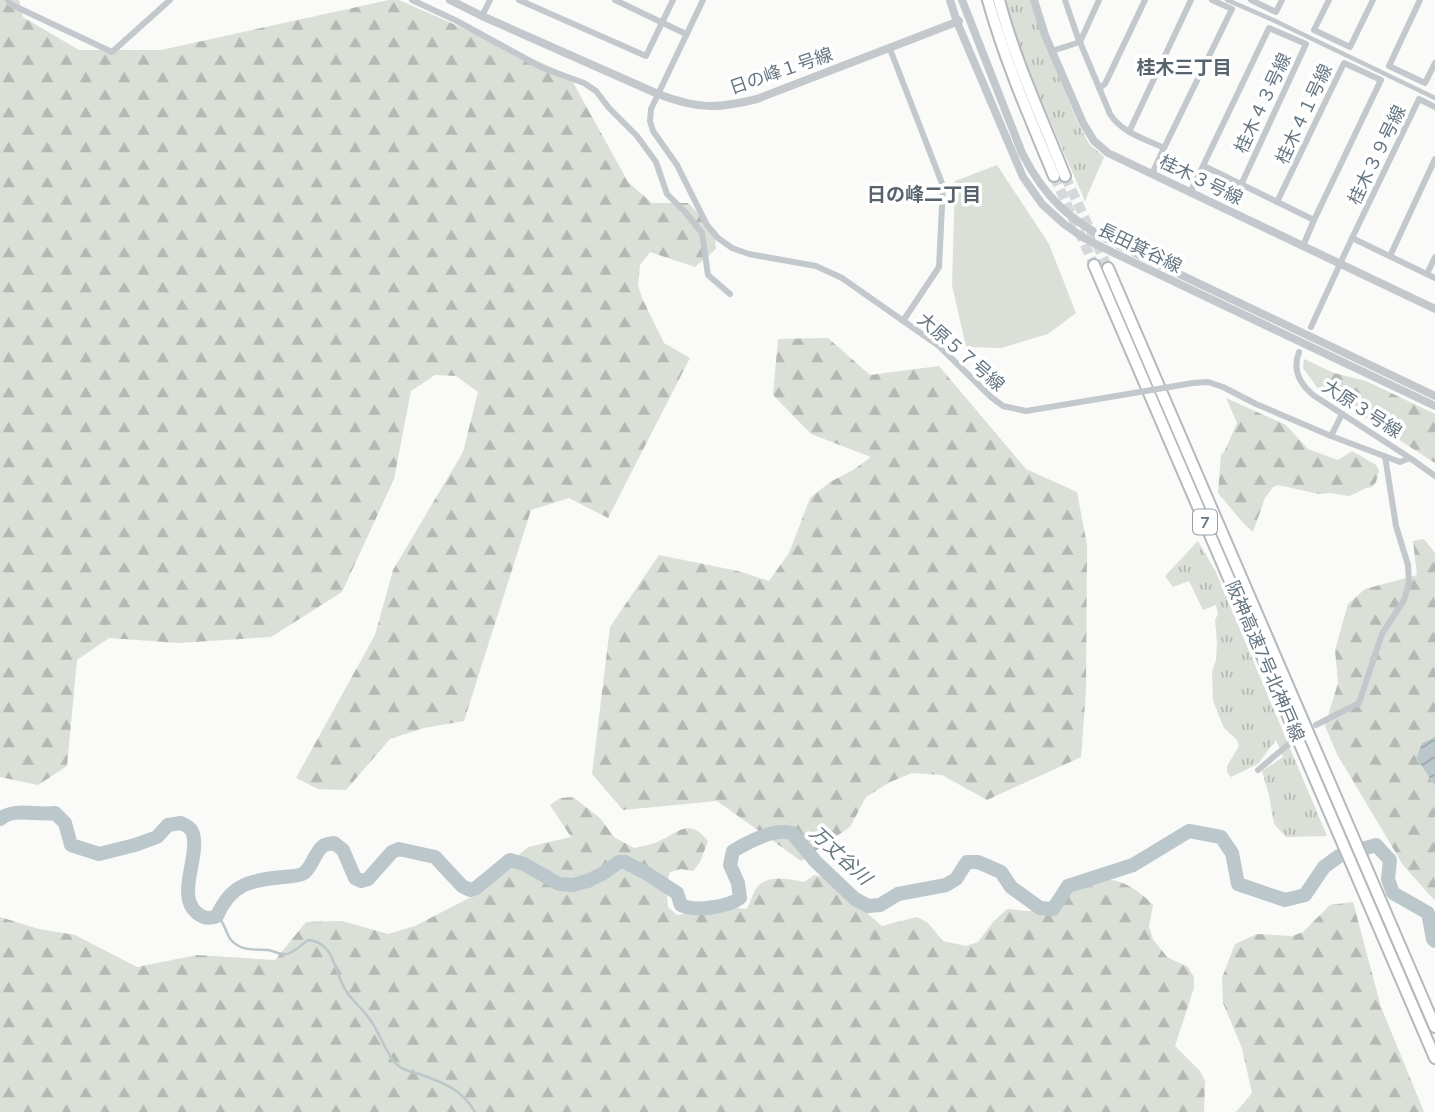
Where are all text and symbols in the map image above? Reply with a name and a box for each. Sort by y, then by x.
street label: 日の峰１号線 [726,42,835,98]
street label: 桂木４３号線 [1229,49,1295,156]
district label: 桂木三丁目 [1136,55,1232,78]
street label: 桂木４１号線 [1270,60,1336,167]
street label: 桂木３９号線 [1343,101,1410,208]
street label: 桂木３号線 [1156,149,1247,209]
district label: 日の峰二丁目 [867,182,981,205]
street label: 長田箕谷線 [1095,217,1186,277]
street label: 大原５７号線 [914,308,1010,395]
street label: 大原３号線 [1319,374,1406,442]
road number: 7 [1193,509,1217,534]
street label: 阪神高速7号北神戸線 [1222,577,1310,744]
water label: 万丈谷川 [806,820,878,890]

